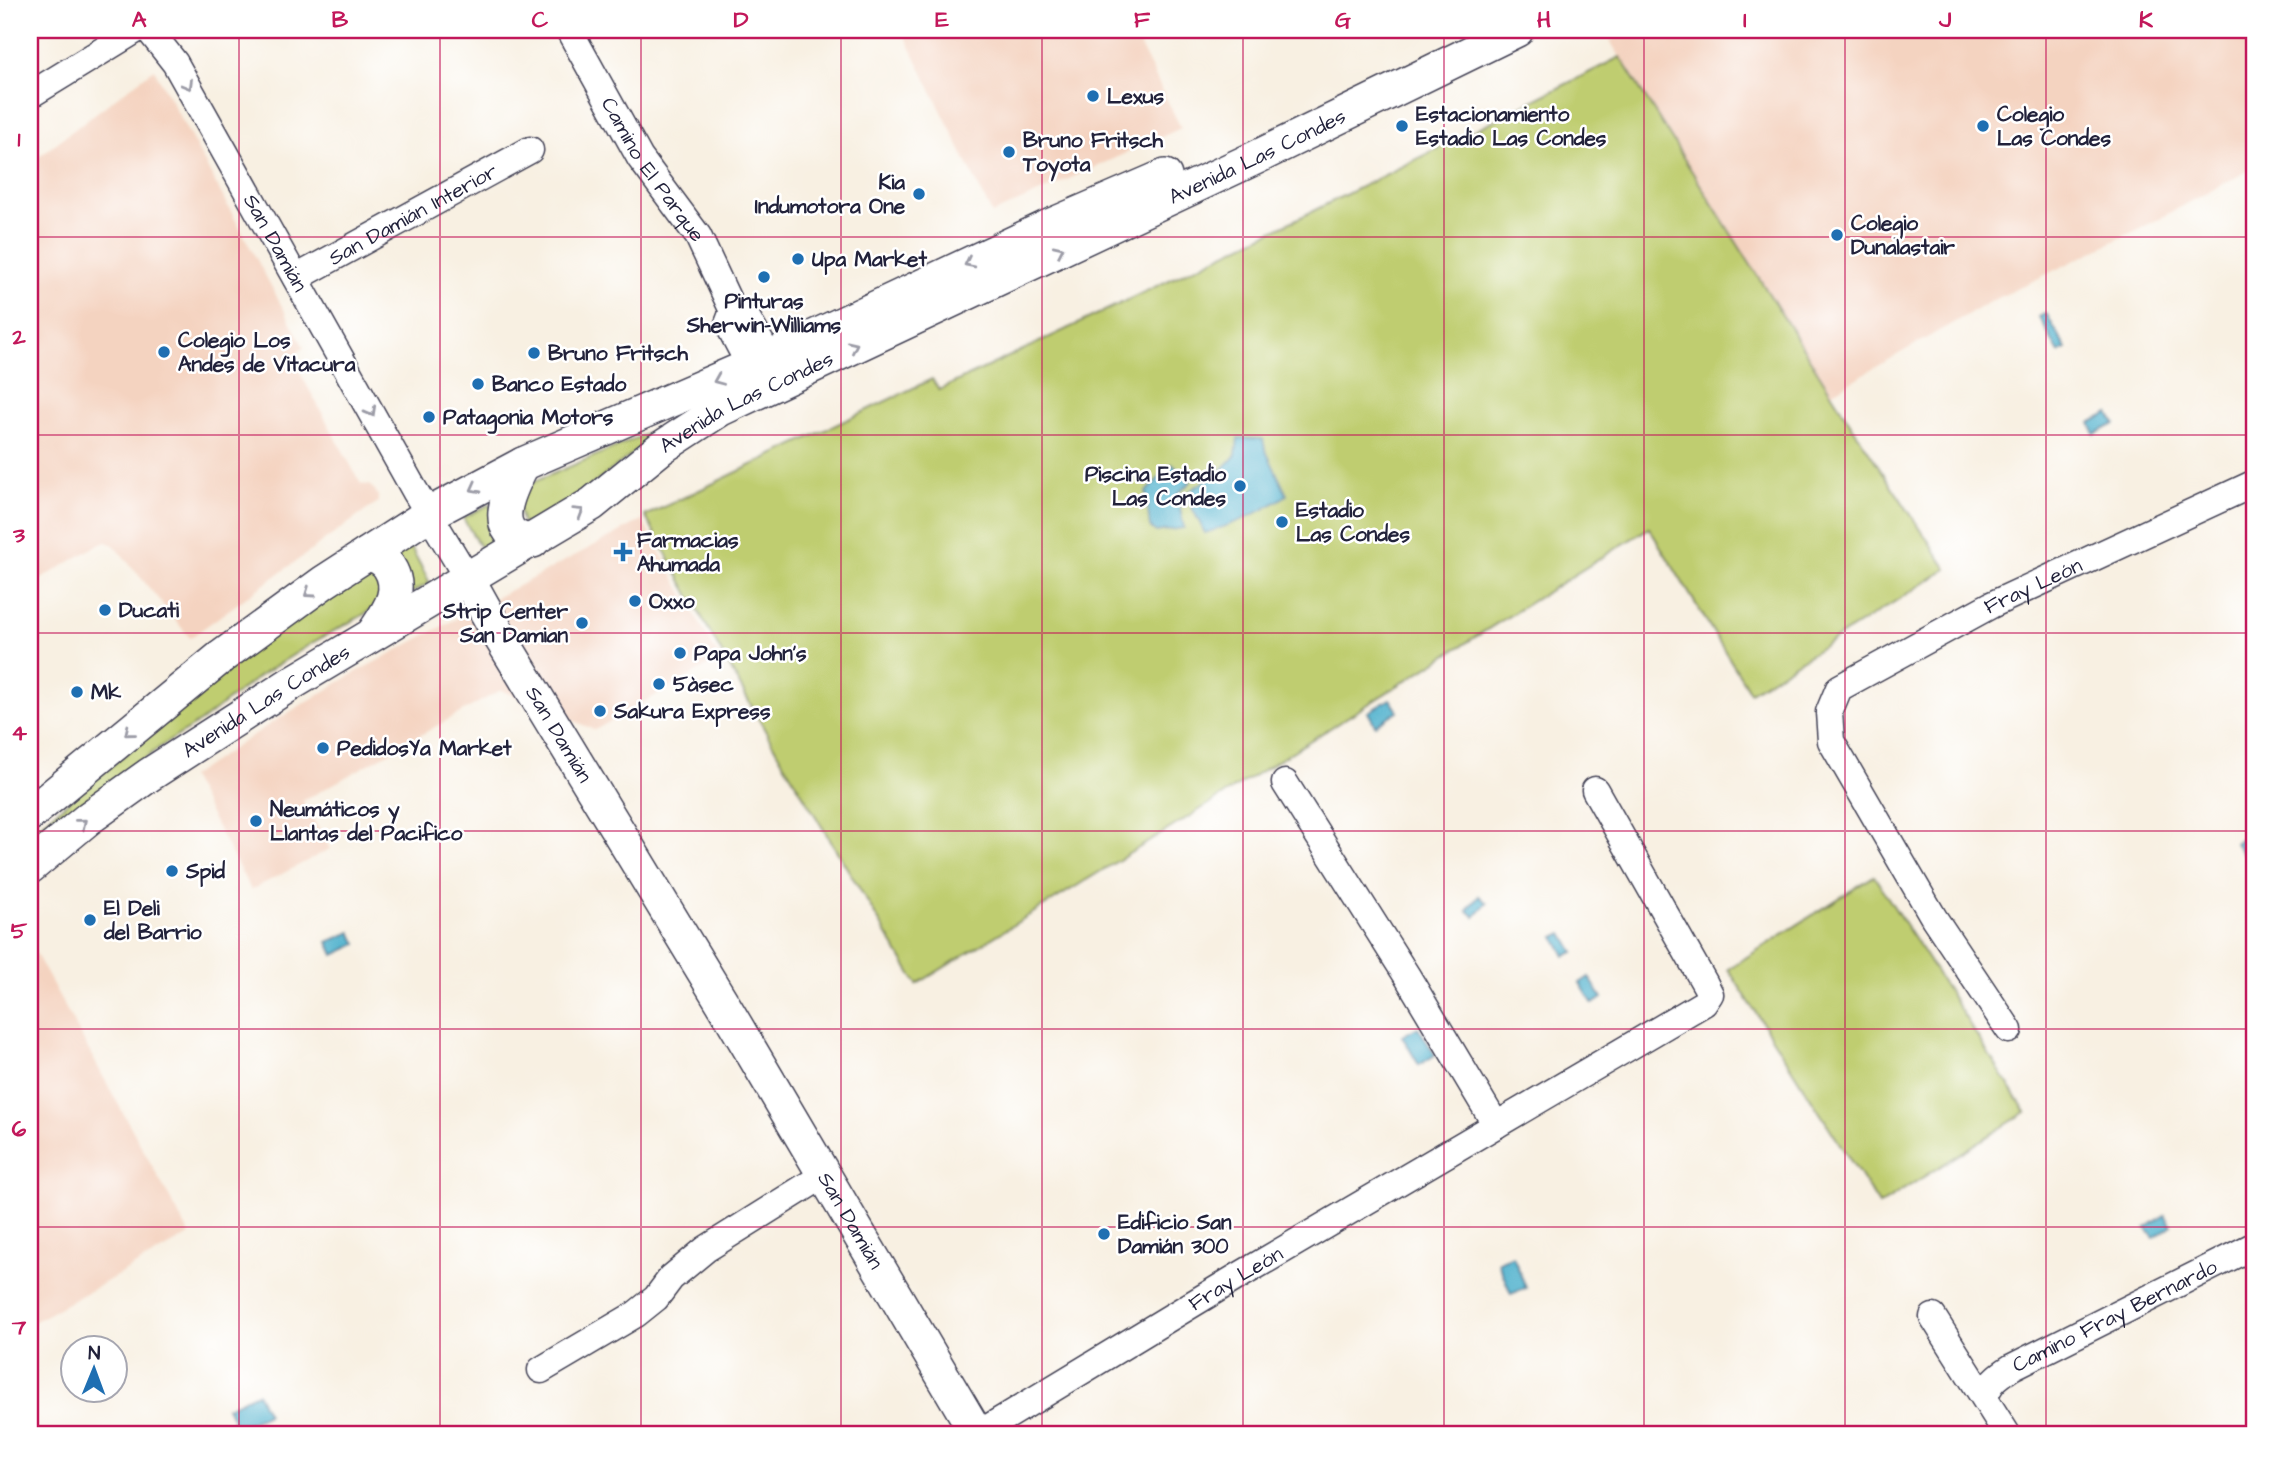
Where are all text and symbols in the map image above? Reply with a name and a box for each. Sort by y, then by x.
text: A [132,4,147,36]
text: B [332,4,349,36]
text: C [532,4,549,36]
text: D [734,4,749,36]
text: E [935,4,949,36]
text: F [1134,4,1151,36]
text: G [1335,4,1351,36]
text: H [1537,4,1551,36]
text: I [1743,4,1747,36]
text: J [1938,4,1952,36]
text: K [2139,4,2154,36]
one-way arrow [180,78,193,91]
place label: Lexus [1107,82,1164,111]
marker: Lexus [1085,88,1101,104]
street label: Camino El Parque [594,92,711,248]
place label: Estacionamiento Estadio Las Condes [1416,100,1607,153]
place label: Colegio Las Condes [1997,100,2111,153]
street label: Avenida Las Condes [1164,102,1351,212]
marker: Estacionamiento Estadio Las Condes [1394,118,1410,134]
marker: Colegio Las Condes [1975,118,1991,134]
text: 1 [18,123,21,155]
place label: Bruno Fritsch Toyota [1022,126,1164,182]
marker: Bruno Fritsch Toyota [1001,144,1017,160]
street label: San Damián Interior [323,157,503,273]
place label: Kia Indumotora One [755,168,906,221]
marker: Kia Indumotora One [911,186,927,202]
street label: San Damián [236,189,314,297]
place label: Colegio Dunalastair [1851,209,1955,262]
marker: Colegio Dunalastair [1829,227,1845,243]
one-way arrow [1052,244,1065,258]
place label: Upa Market [812,245,927,275]
marker: Upa Market [790,251,806,267]
one-way arrow [964,255,976,269]
marker: Pinturas Sherwin-Williams [756,269,772,285]
place label: Pinturas Sherwin-Williams [686,287,842,340]
text: 2 [11,321,26,353]
place label: Colegio Los Andes de Vitacura [178,326,356,379]
place label: Bruno Fritsch [548,339,689,368]
one-way arrow [846,340,859,354]
marker: Colegio Los Andes de Vitacura [156,344,172,360]
street label: Avenida Las Condes [654,344,838,460]
marker: Bruno Fritsch [526,345,542,361]
place label: Banco Estado [492,370,627,399]
one-way arrow [713,371,725,385]
marker: Banco Estado [470,376,486,392]
place label: Patagonia Motors [443,403,614,434]
one-way arrow [363,405,376,417]
marker: Patagonia Motors [421,409,437,425]
place label: Piscina Estadio Las Condes [1085,460,1226,513]
marker: Piscina Estadio Las Condes [1232,478,1248,494]
one-way arrow [470,480,483,494]
place label: Estadio Las Condes [1296,496,1410,549]
one-way arrow [572,508,585,521]
marker: Estadio Las Condes [1274,514,1290,530]
text: 3 [12,519,25,551]
place label: Farmacias Ahumada [637,526,739,579]
marker: Farmacias Ahumada [615,544,631,560]
street label: Fray León [1979,551,2087,621]
one-way arrow [304,585,317,597]
place label: Oxxo [649,587,695,616]
marker: Oxxo [627,593,643,609]
place label: Ducati [119,596,180,625]
place label: Strip Center San Damian [442,597,568,650]
marker: Ducati [97,602,113,618]
marker: Strip Center San Damian [574,615,590,631]
street label: Avenida Las Condes [177,638,356,765]
place label: Papa John's [694,639,807,669]
marker: Papa John's [672,645,688,661]
place label: 5àsec [673,670,734,699]
marker: 5àsec [651,676,667,692]
place label: Mk [91,678,121,707]
street label: San Damián [518,681,599,788]
marker: Mk [69,684,85,700]
place label: Sakura Express [613,697,771,727]
marker: Sakura Express [592,703,608,719]
text: 4 [11,717,27,749]
one-way arrow [125,724,138,736]
place label: PedidosYa Market [337,734,512,763]
marker: PedidosYa Market [315,740,331,756]
place label: Neumáticos y Llantas del Pacifico [270,795,462,848]
marker: Neumáticos y Llantas del Pacifico [248,813,264,829]
one-way arrow [75,819,87,832]
place label: Spid [185,857,225,887]
marker: Spid [164,863,180,879]
place label: El Deli del Barrio [103,894,202,947]
marker: El Deli del Barrio [82,912,98,928]
text: 5 [11,915,28,947]
text: 6 [12,1113,27,1145]
street label: San Damián [811,1167,890,1275]
place label: Edificio San Damián 300 [1118,1208,1232,1261]
marker: Edificio San Damián 300 [1096,1226,1112,1242]
street label: Fray León [1183,1239,1288,1318]
street label: Camino Fray Bernardo [2007,1252,2222,1380]
text: 7 [11,1311,27,1343]
north arrow [60,1334,130,1404]
text: N [88,1340,101,1367]

